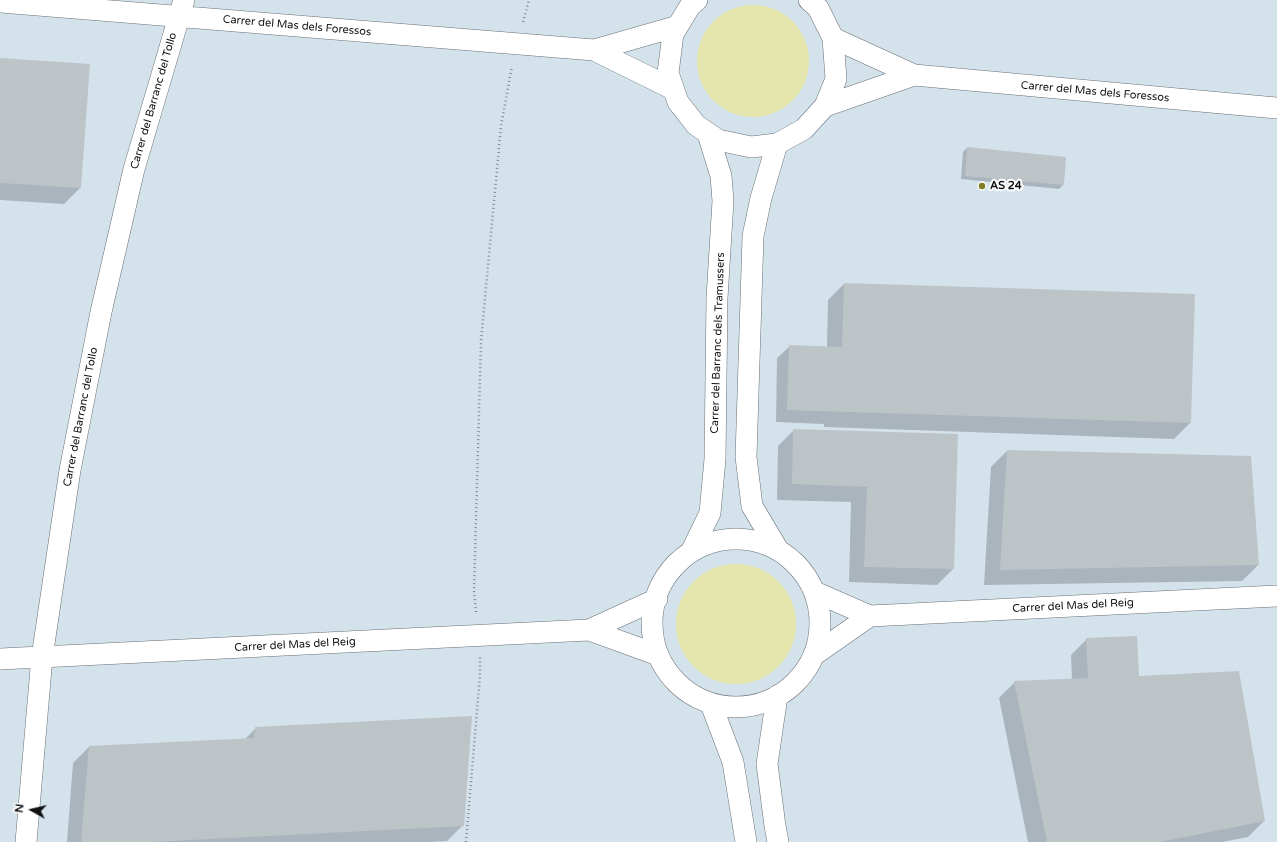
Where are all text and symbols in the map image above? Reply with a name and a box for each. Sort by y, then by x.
street label: Carrer del Mas dels Foressos [222,13,372,39]
street label: Carrer del Barranc del Tollo [128,31,180,171]
street label: Carrer del Mas dels Foressos [1020,79,1170,105]
place label: AS 24 [990,179,1022,193]
marker: AS 24 [977,181,987,191]
street label: Carrer del Barranc dels Tramussers [708,252,728,434]
street label: Carrer del Barranc del Tollo [61,346,101,488]
street label: Carrer del Mas del Reig [1012,596,1134,616]
street label: Carrer del Mas del Reig [234,635,356,655]
north arrow [12,790,52,830]
text: N [13,803,27,814]

